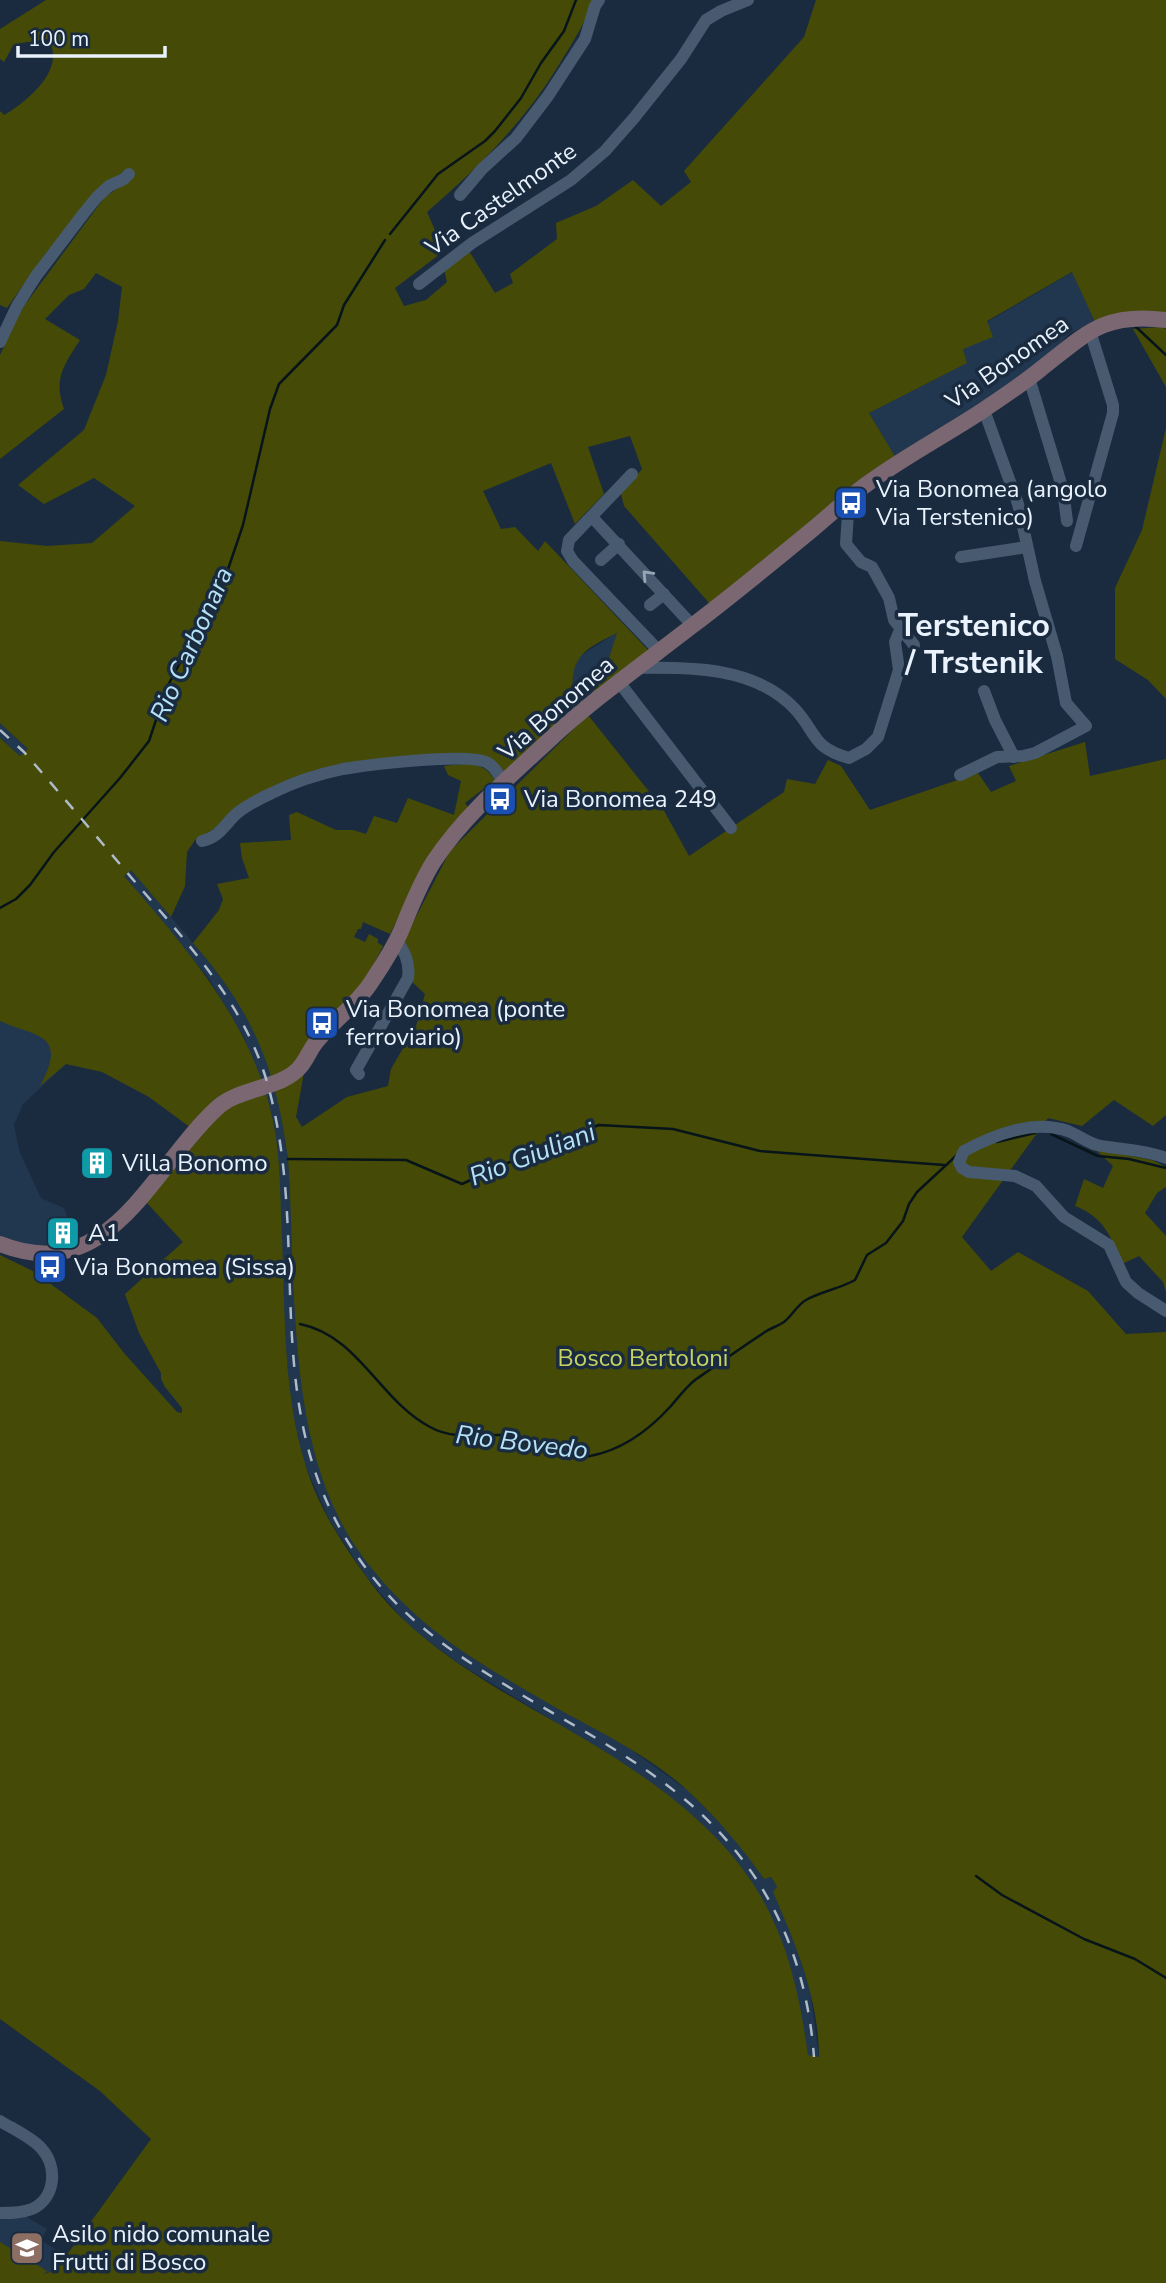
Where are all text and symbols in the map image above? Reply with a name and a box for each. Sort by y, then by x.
scale bar [18,14,164,58]
text: 100 m [28,25,89,53]
street label: Via Castelmonte [418,135,583,264]
street label: Via Bonomea [938,308,1075,417]
place label: Via Bonomea (angolo Via Terstenico) [875,473,1107,533]
bus stop icon: Via Bonomea (angolo Via Terstenico) [832,484,870,522]
water label: Rio Carbonara [142,561,241,727]
one-way arrow [643,570,655,583]
district label: Terstenico / Trstenik [898,604,1050,684]
street label: Via Bonomea [491,649,621,768]
bus stop icon: Via Bonomea 249 [481,780,519,818]
place label: Via Bonomea 249 [523,783,717,815]
place label: Via Bonomea (ponte ferroviario) [345,993,565,1053]
bus stop icon: Via Bonomea (ponte ferroviario) [303,1004,341,1042]
water label: Rio Giuliani [464,1114,601,1195]
building icon: Villa Bonomo [78,1144,116,1182]
place label: Villa Bonomo [121,1147,268,1179]
building icon: A1 [44,1214,82,1252]
place label: A1 [88,1217,120,1249]
bus stop icon: Via Bonomea (Sissa) [31,1248,69,1286]
place label: Via Bonomea (Sissa) [73,1251,295,1283]
park label: Bosco Bertoloni [558,1342,728,1374]
water label: Rio Bovedo [454,1417,590,1468]
place label: Asilo nido comunale Frutti di Bosco [52,2218,270,2278]
school or university icon: Asilo nido comunale Frutti di Bosco [8,2229,46,2267]

